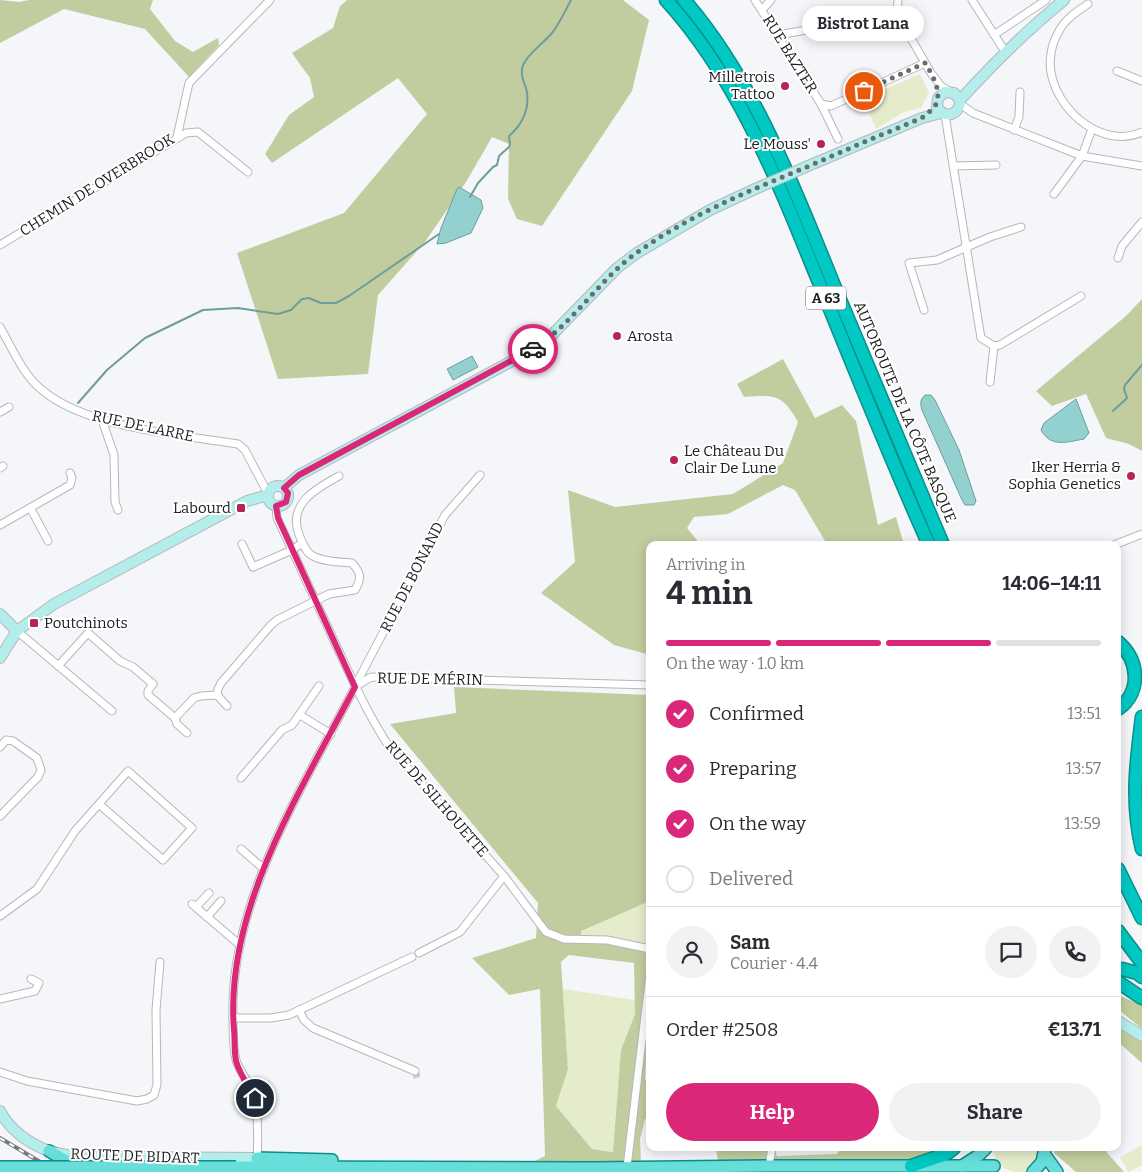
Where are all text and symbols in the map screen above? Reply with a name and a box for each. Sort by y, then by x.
callout: Bistrot Lana [803,6,925,41]
street label: RUE BAZTER [759,11,821,97]
text: Bistrot Lana [817,14,909,33]
place label: Milletrois Tattoo [708,68,775,103]
pin [843,70,885,112]
icon: bag [850,77,878,105]
marker: Milletrois Tattoo [779,80,791,92]
street label: CHEMIN DE OVERBROOK [16,130,178,240]
place label: Le Mouss' [744,135,811,153]
marker: Le Mouss' [815,138,827,150]
road number: A 63 [806,286,846,310]
street label: AUTOROUTE DE LA CÔTE BASQUE [850,299,960,525]
courier [508,324,558,374]
place label: Arosta [627,327,673,345]
marker: Arosta [611,330,623,342]
icon: car [519,335,547,363]
street label: RUE DE LARRE [91,406,195,446]
place label: Le Château Du Clair De Lune [684,442,784,477]
marker: Le Château Du Clair De Lune [668,454,680,466]
place label: Iker Herria & Sophia Genetics [1008,458,1121,493]
marker: Iker Herria & Sophia Genetics [1125,470,1137,482]
place label: Labourd [173,499,231,517]
marker: Labourd [235,502,247,514]
street label: RUE DE BONAND [377,519,447,635]
text: Arriving in [666,555,745,574]
text: 14:06–14:11 [1002,572,1101,595]
text: 4 min [666,574,753,612]
place label: Poutchinots [44,614,128,632]
marker: Poutchinots [28,617,40,629]
text: On the way · 1.0 km [666,654,804,673]
street label: RUE DE MÉRIN [377,669,483,689]
icon: check [666,700,694,728]
text: Confirmed [709,702,804,725]
text: 13:51 [1067,704,1101,723]
street label: RUE DE SILHOUETTE [382,737,492,861]
icon: check [666,755,694,783]
text: Preparing [709,757,797,780]
text: 13:57 [1066,759,1101,778]
icon: check [666,810,694,838]
text: On the way [709,812,806,835]
text: 13:59 [1064,814,1101,833]
text: Delivered [709,867,793,890]
button: person [666,926,718,978]
button: chat [985,926,1037,978]
button: phone [1049,926,1101,978]
text: Sam [730,931,770,954]
text: Courier · 4.4 [730,954,818,973]
text: Order #2508 [666,1018,778,1041]
text: €13.71 [1047,1018,1101,1041]
pin [234,1077,276,1119]
button: Help [666,1083,879,1141]
button: Share [889,1083,1101,1141]
icon: home [241,1084,269,1112]
street label: ROUTE DE BIDART [70,1145,200,1167]

